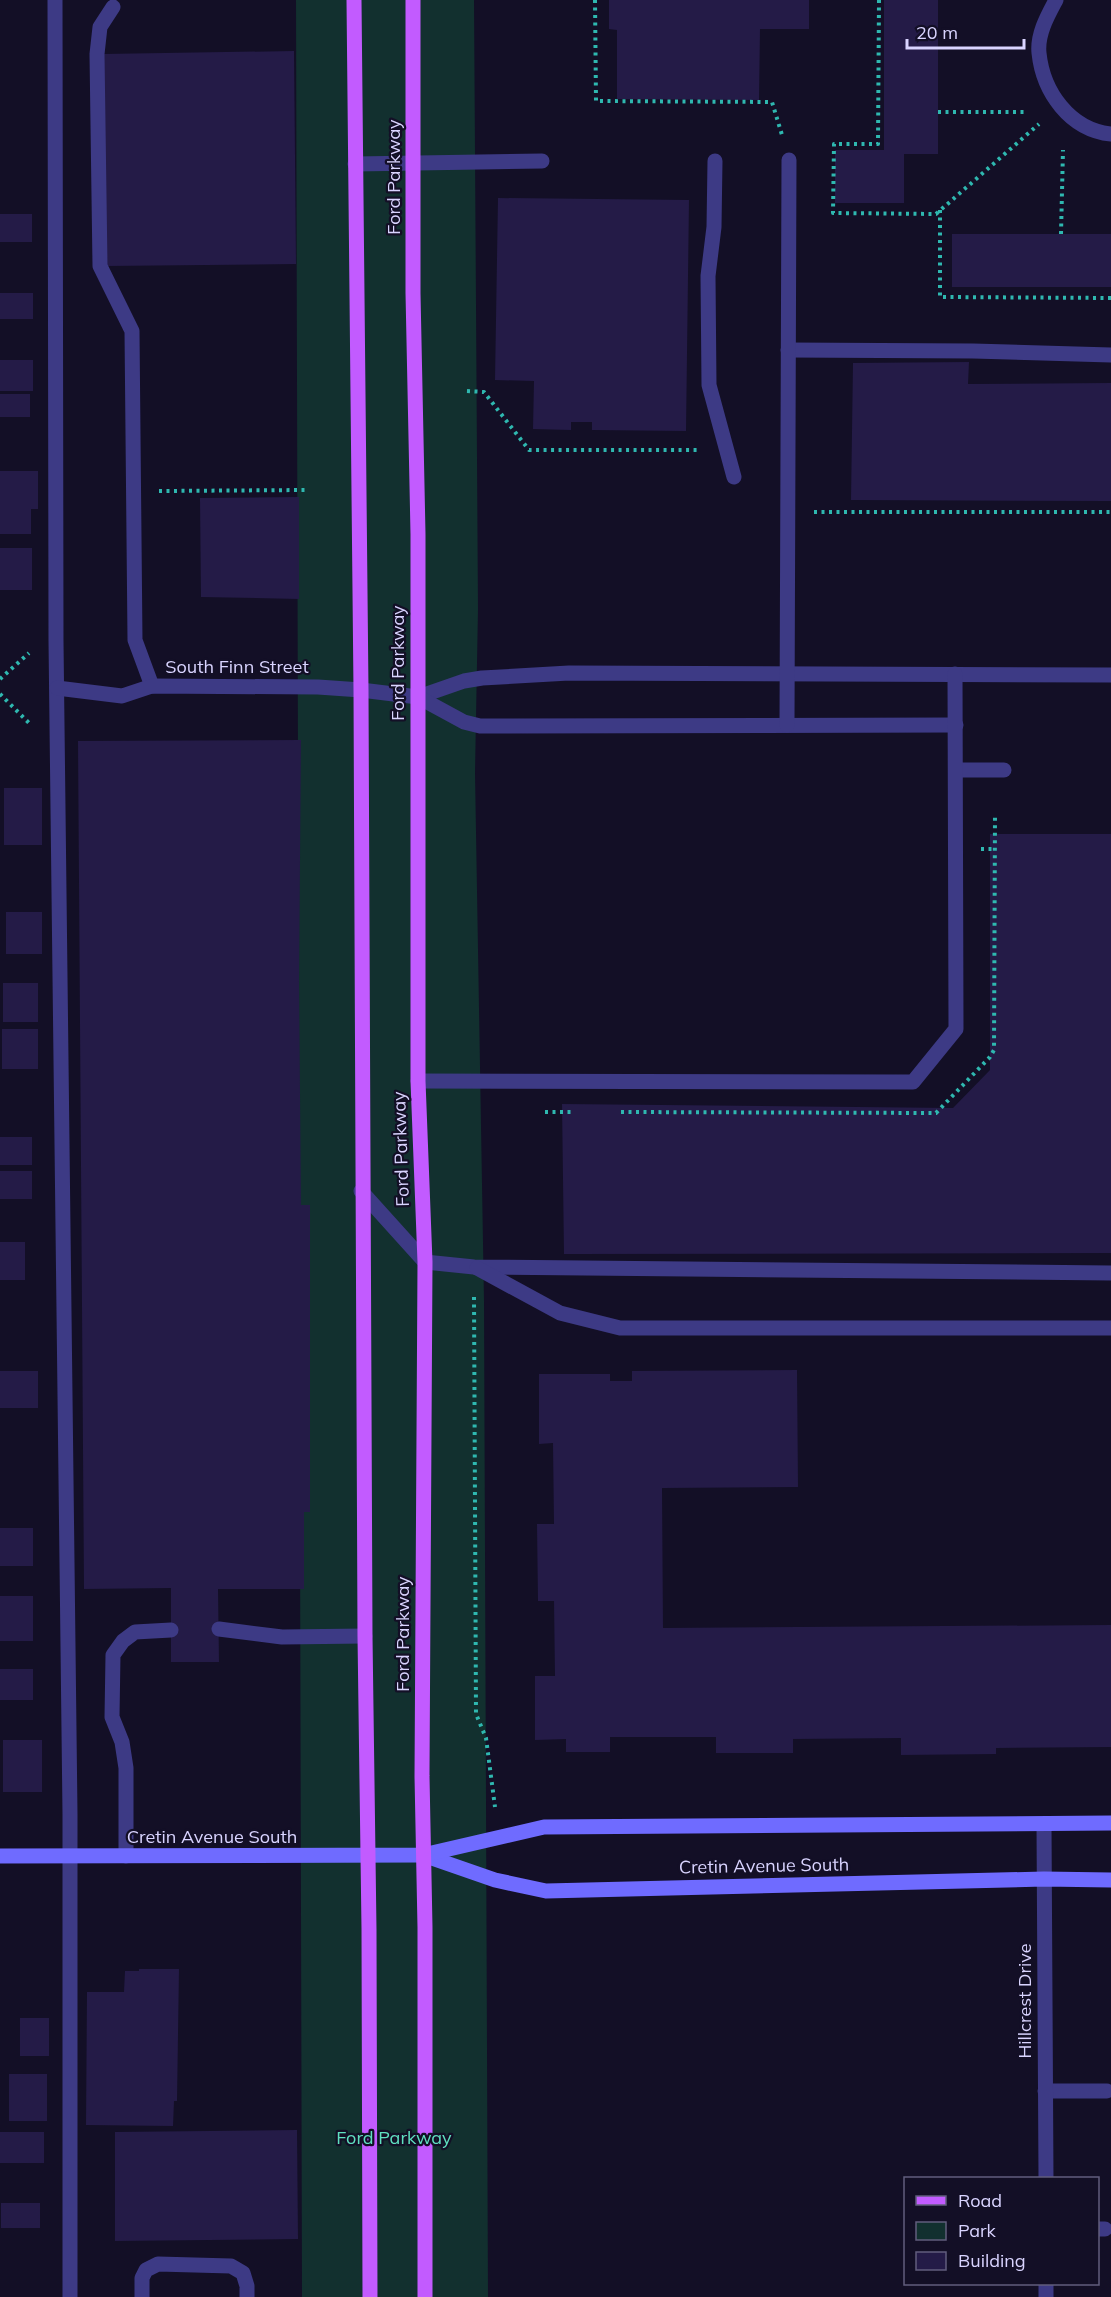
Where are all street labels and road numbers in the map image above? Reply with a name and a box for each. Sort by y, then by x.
street label: Ford Parkway [382,119,405,235]
street label: Ford Parkway [386,605,409,721]
street label: South Finn Street [165,655,309,678]
street label: Ford Parkway [387,1091,414,1207]
street label: Ford Parkway [391,1576,414,1692]
street label: Cretin Avenue South [127,1825,297,1848]
street label: Cretin Avenue South [679,1853,849,1878]
street label: Hillcrest Drive [1013,1943,1036,2059]

